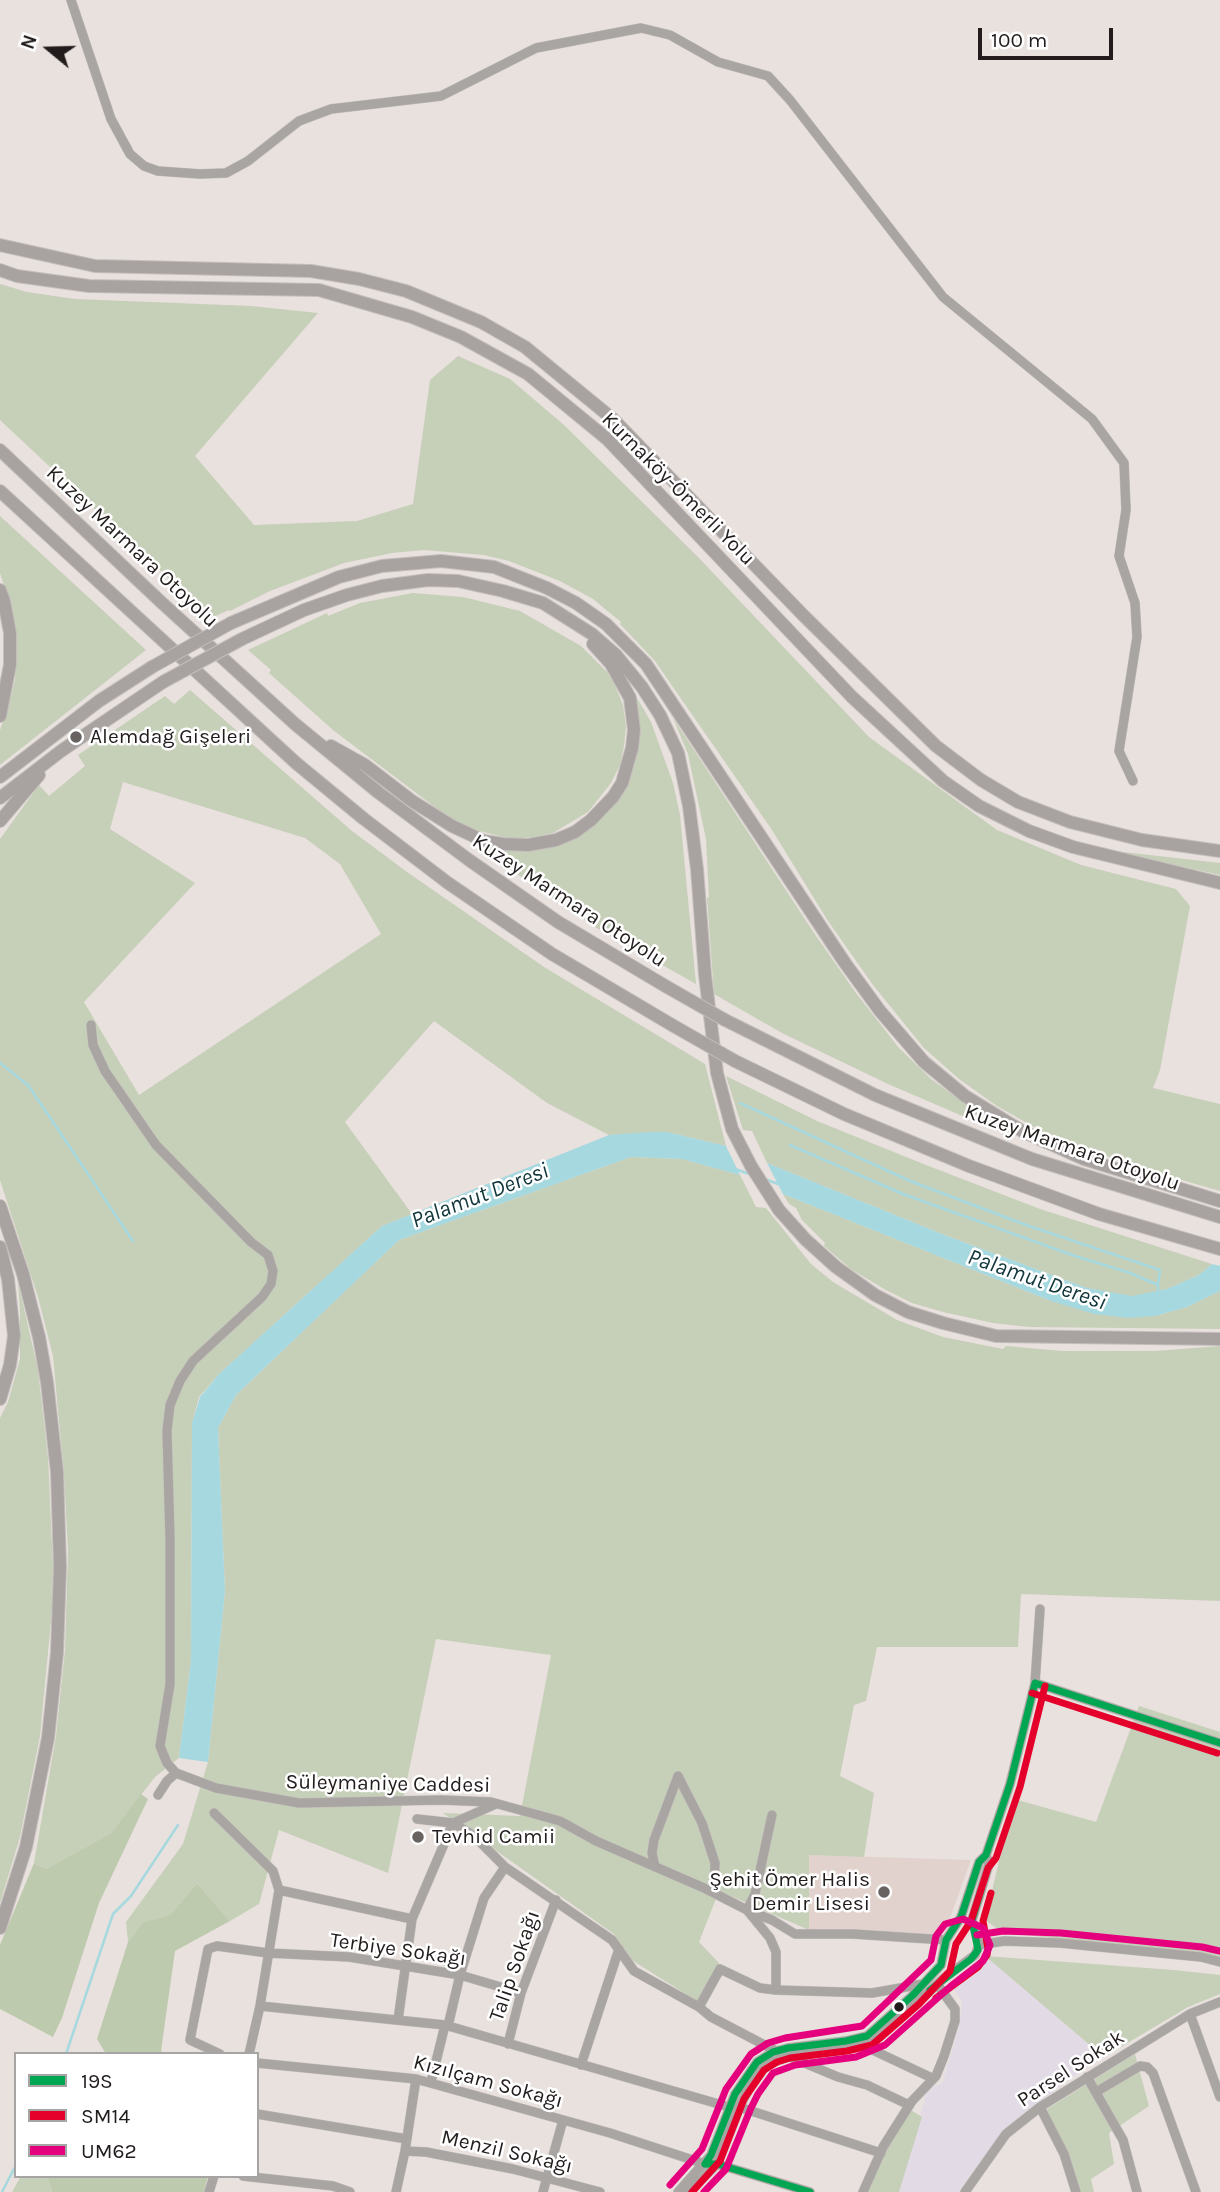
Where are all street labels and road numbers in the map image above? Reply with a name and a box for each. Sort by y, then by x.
street label: Kurnaköy-Ömerli Yolu [596,407,760,571]
street label: Kuzey Marmara Otoyolu [41,461,223,633]
street label: Kuzey Marmara Otoyolu [467,829,671,973]
street label: Kuzey Marmara Otoyolu [961,1099,1183,1197]
street label: Süleymaniye Caddesi [285,1770,491,1798]
street label: Talip Sokağı [484,1907,546,2025]
street label: Terbiye Sokağı [328,1928,468,1972]
street label: Parsel Sokak [1013,2025,1129,2113]
street label: Kızılçam Sokağı [410,2050,566,2114]
street label: Menzil Sokağı [439,2125,575,2179]

